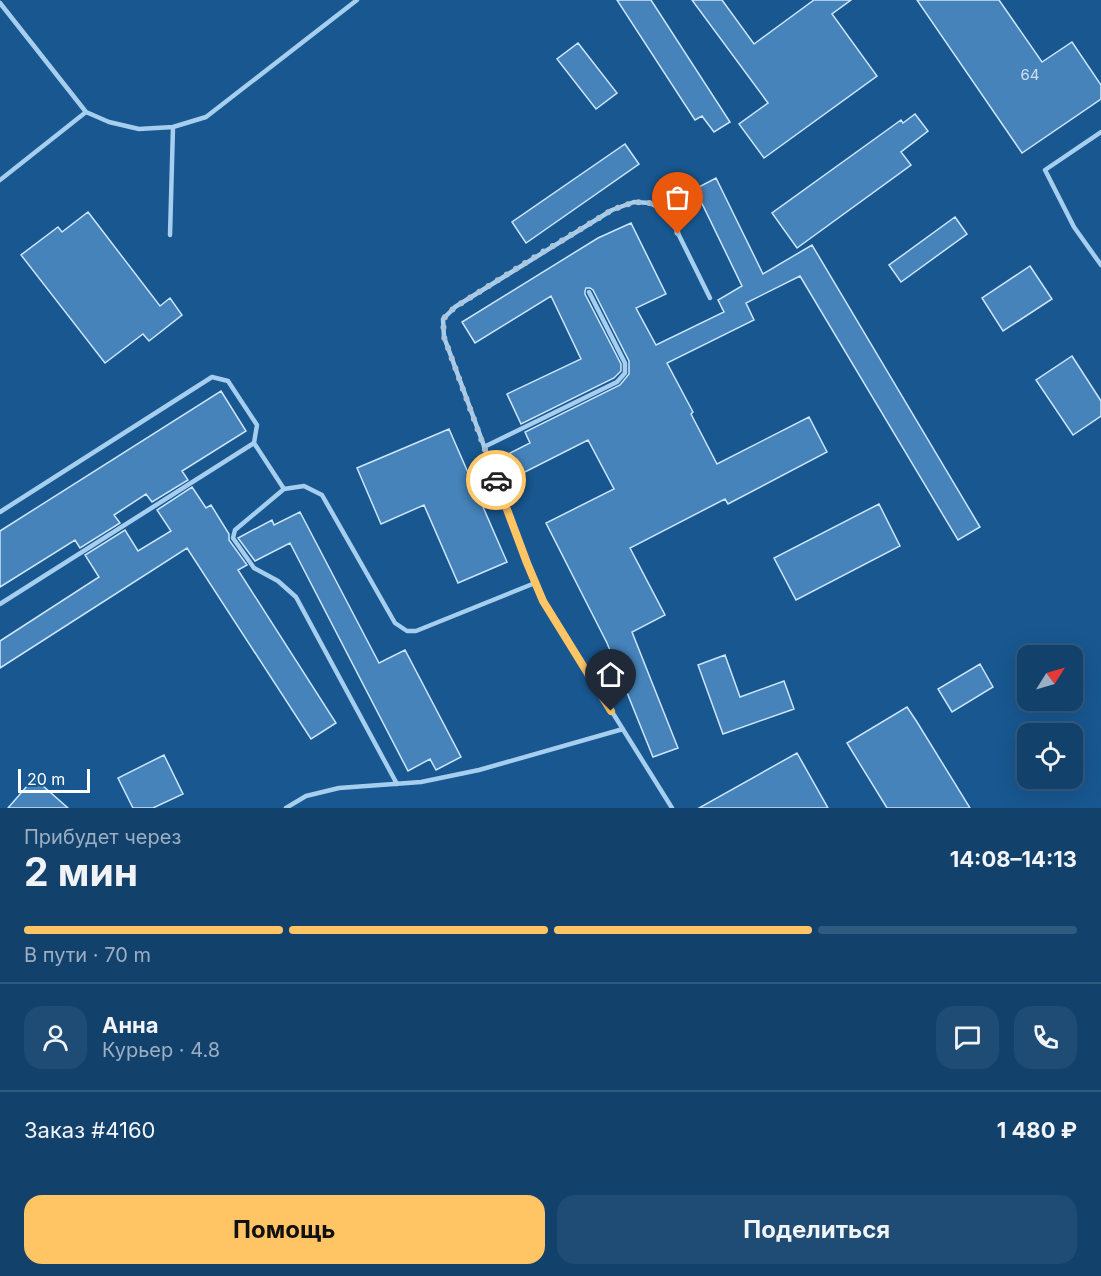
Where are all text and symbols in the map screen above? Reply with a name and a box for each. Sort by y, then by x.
house number: 64 [1021,65,1040,84]
pin [652,172,703,234]
icon: bag [661,181,694,214]
courier [466,450,526,510]
icon: car [480,464,513,497]
north arrow [1017,645,1083,711]
map controls [1017,645,1083,789]
pin [585,649,636,711]
icon: home [594,658,627,691]
button: locate [1017,723,1083,789]
scale bar [18,766,90,794]
text: 20 m [27,769,65,789]
text: Прибудет через [24,825,181,849]
text: 14:08–14:13 [950,846,1077,872]
text: 2 мин [24,848,138,895]
text: В пути · 70 m [24,943,151,967]
button: person [24,1006,87,1069]
button: chat [936,1006,999,1069]
button: phone [1014,1006,1077,1069]
text: Анна [102,1012,159,1038]
text: Курьер · 4.8 [102,1038,220,1062]
text: Заказ #4160 [24,1117,155,1143]
text: 1 480 ₽ [997,1117,1077,1143]
button: Помощь [24,1195,545,1264]
button: Поделиться [557,1195,1077,1264]

